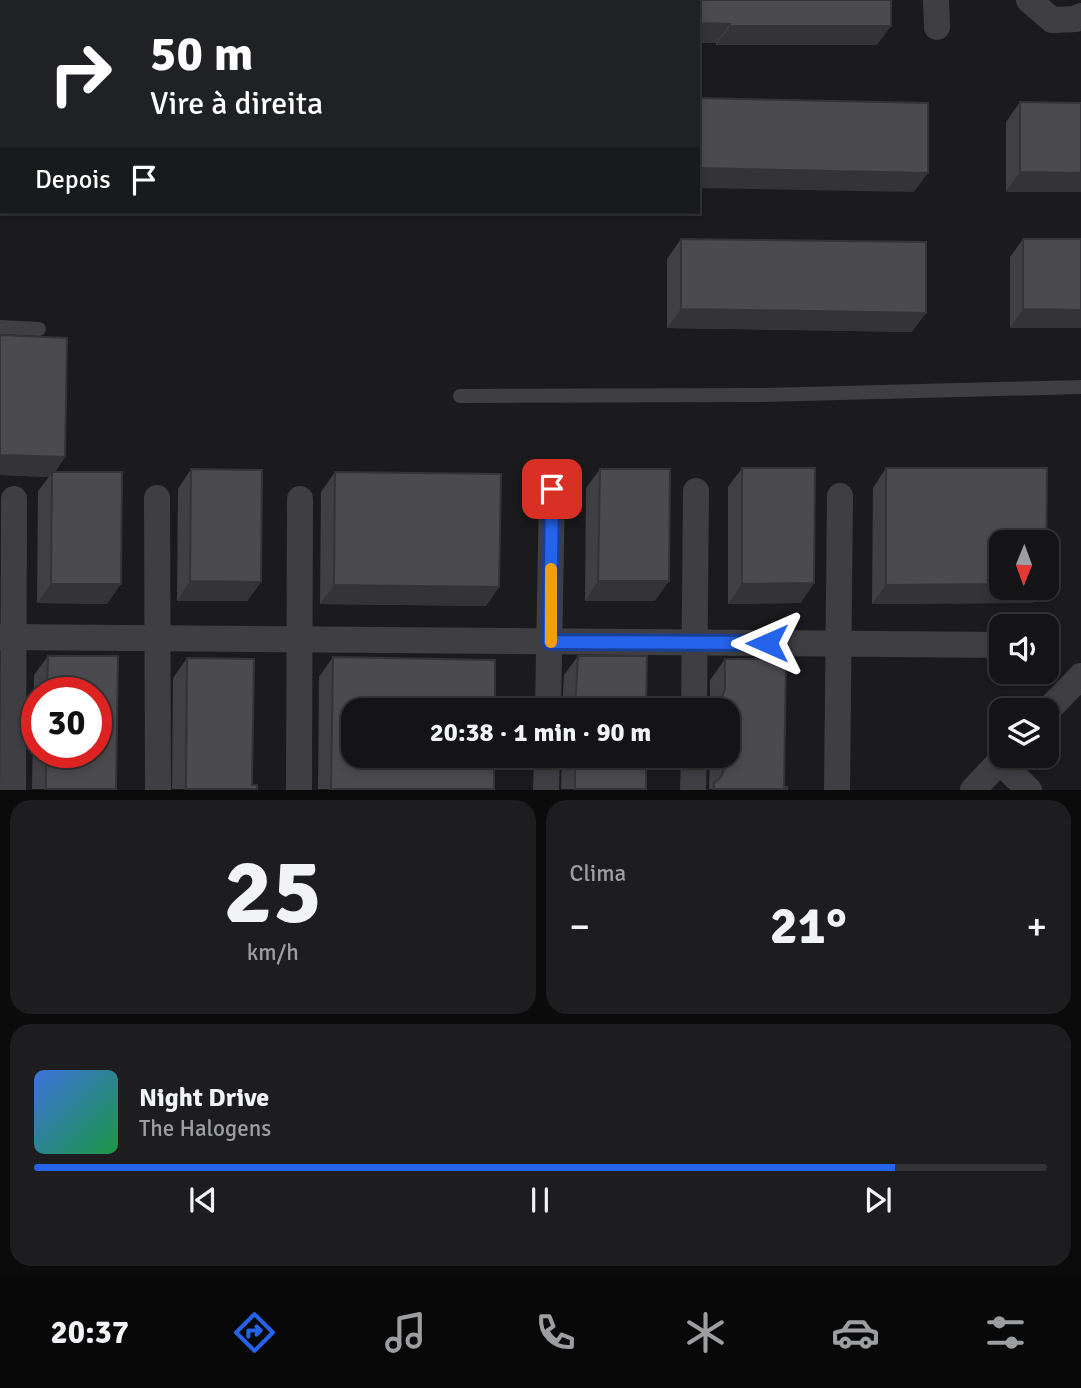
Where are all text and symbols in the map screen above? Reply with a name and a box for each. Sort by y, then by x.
text: 50 m [150,24,253,84]
icon: right [35,28,126,119]
text: Vire à direita [150,84,323,123]
icon: arrive [125,161,163,199]
text: Depois [35,164,111,196]
pin [522,459,582,519]
icon: arrive [533,470,571,508]
north arrow [989,530,1059,600]
map controls [989,530,1059,768]
position arrow [730,606,804,680]
button: sound [989,614,1059,684]
speed limit sign: 30 [21,677,112,768]
button: layers [989,698,1059,768]
text: 20:38 · 1 min · 90 m [430,717,651,749]
text: 25 [224,836,322,949]
text: Clima [570,859,626,888]
text: 21° [770,894,847,958]
text: − [570,903,590,950]
text: + [1026,903,1047,950]
text: km/h [247,938,299,967]
text: Night Drive [139,1082,269,1114]
text: The Halogens [139,1114,271,1143]
icon: previous [184,1181,222,1219]
icon: pause [521,1181,559,1219]
icon: next [859,1181,897,1219]
icon: directions [230,1308,279,1357]
icon: music [381,1308,430,1357]
icon: phone [531,1308,580,1357]
icon: climate [681,1308,730,1357]
icon: car [831,1308,880,1357]
icon: filters [981,1308,1030,1357]
text: 20:37 [51,1313,129,1352]

